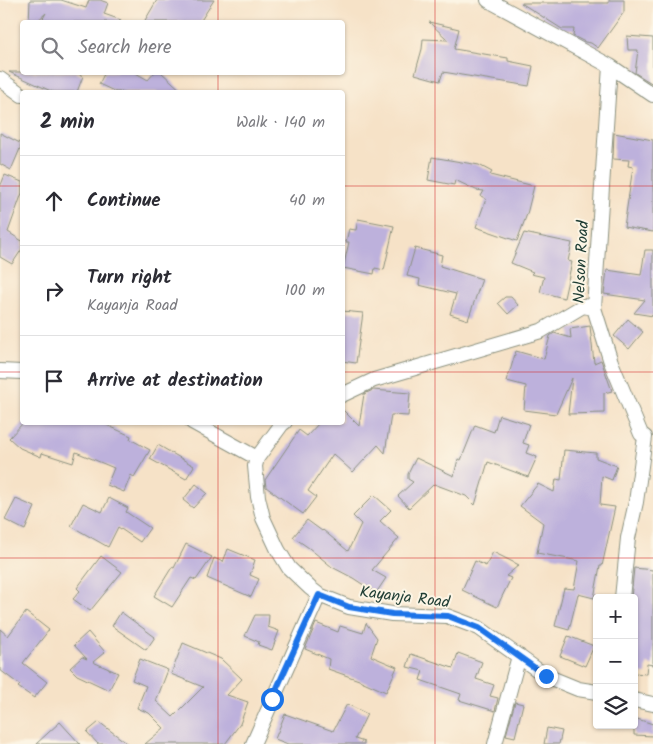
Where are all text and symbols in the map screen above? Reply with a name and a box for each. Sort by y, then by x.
search box [20,20,345,75]
text: Search here [78,33,172,63]
icon: search [38,34,66,62]
text: 2 min [40,106,95,139]
text: Walk · 140 m [236,110,325,135]
text: Continue [87,186,160,216]
icon: ahead [40,187,68,215]
text: 40 m [289,188,325,213]
street label: Nelson Road [567,219,596,304]
text: Turn right [87,263,172,293]
icon: right [40,277,68,305]
text: 100 m [285,278,325,303]
text: Kayanja Road [87,293,178,318]
text: Arrive at destination [87,366,263,396]
icon: arrive [40,367,68,395]
street label: Kayanja Road [358,580,452,616]
map controls [593,594,638,729]
button: + [593,594,638,639]
button: − [593,639,638,684]
route end [535,665,558,688]
button: layers [593,684,638,729]
route start [261,688,284,711]

